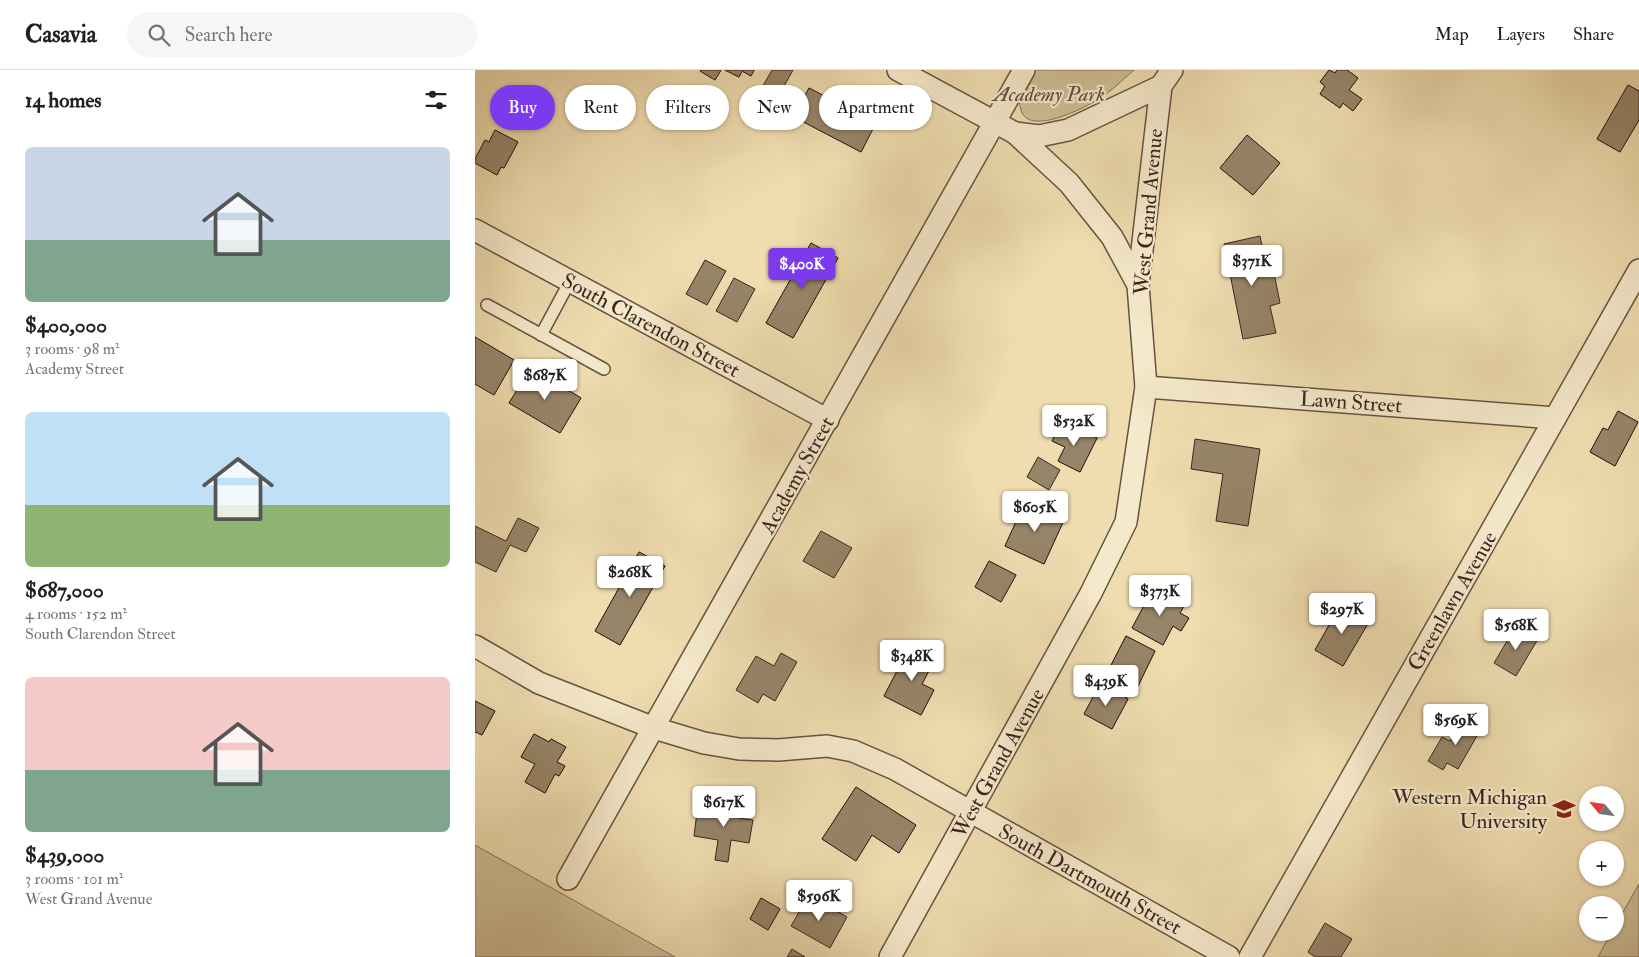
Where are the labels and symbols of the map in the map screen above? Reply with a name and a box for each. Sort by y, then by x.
park label: Academy Park [991,81,1105,108]
street label: West Grand Avenue [1128,127,1169,297]
pin: $371K [1217,244,1287,287]
pin: $400K [767,248,837,290]
street label: South Clarendon Street [557,267,745,384]
pin: $687K [510,358,580,401]
street label: Lawn Street [1299,385,1403,420]
pin: $532K [1039,404,1109,447]
street label: Academy Street [754,412,841,539]
pin: $605K [1000,490,1070,533]
street label: Greenlawn Avenue [1402,527,1503,676]
pin: $268K [595,556,665,598]
pin: $373K [1125,574,1195,617]
pin: $297K [1307,592,1377,635]
pin: $568K [1481,608,1551,651]
pin: $348K [877,640,947,682]
pin: $439K [1071,664,1141,707]
street label: West Grand Avenue [946,683,1051,844]
pin: $569K [1421,704,1491,746]
place label: Western Michigan University [1391,784,1548,835]
pin: $617K [689,786,759,828]
north arrow [1579,786,1624,831]
school or university icon: Western Michigan University [1551,796,1577,822]
street label: South Dartmouth Street [993,818,1186,941]
pin: $596K [784,880,854,922]

